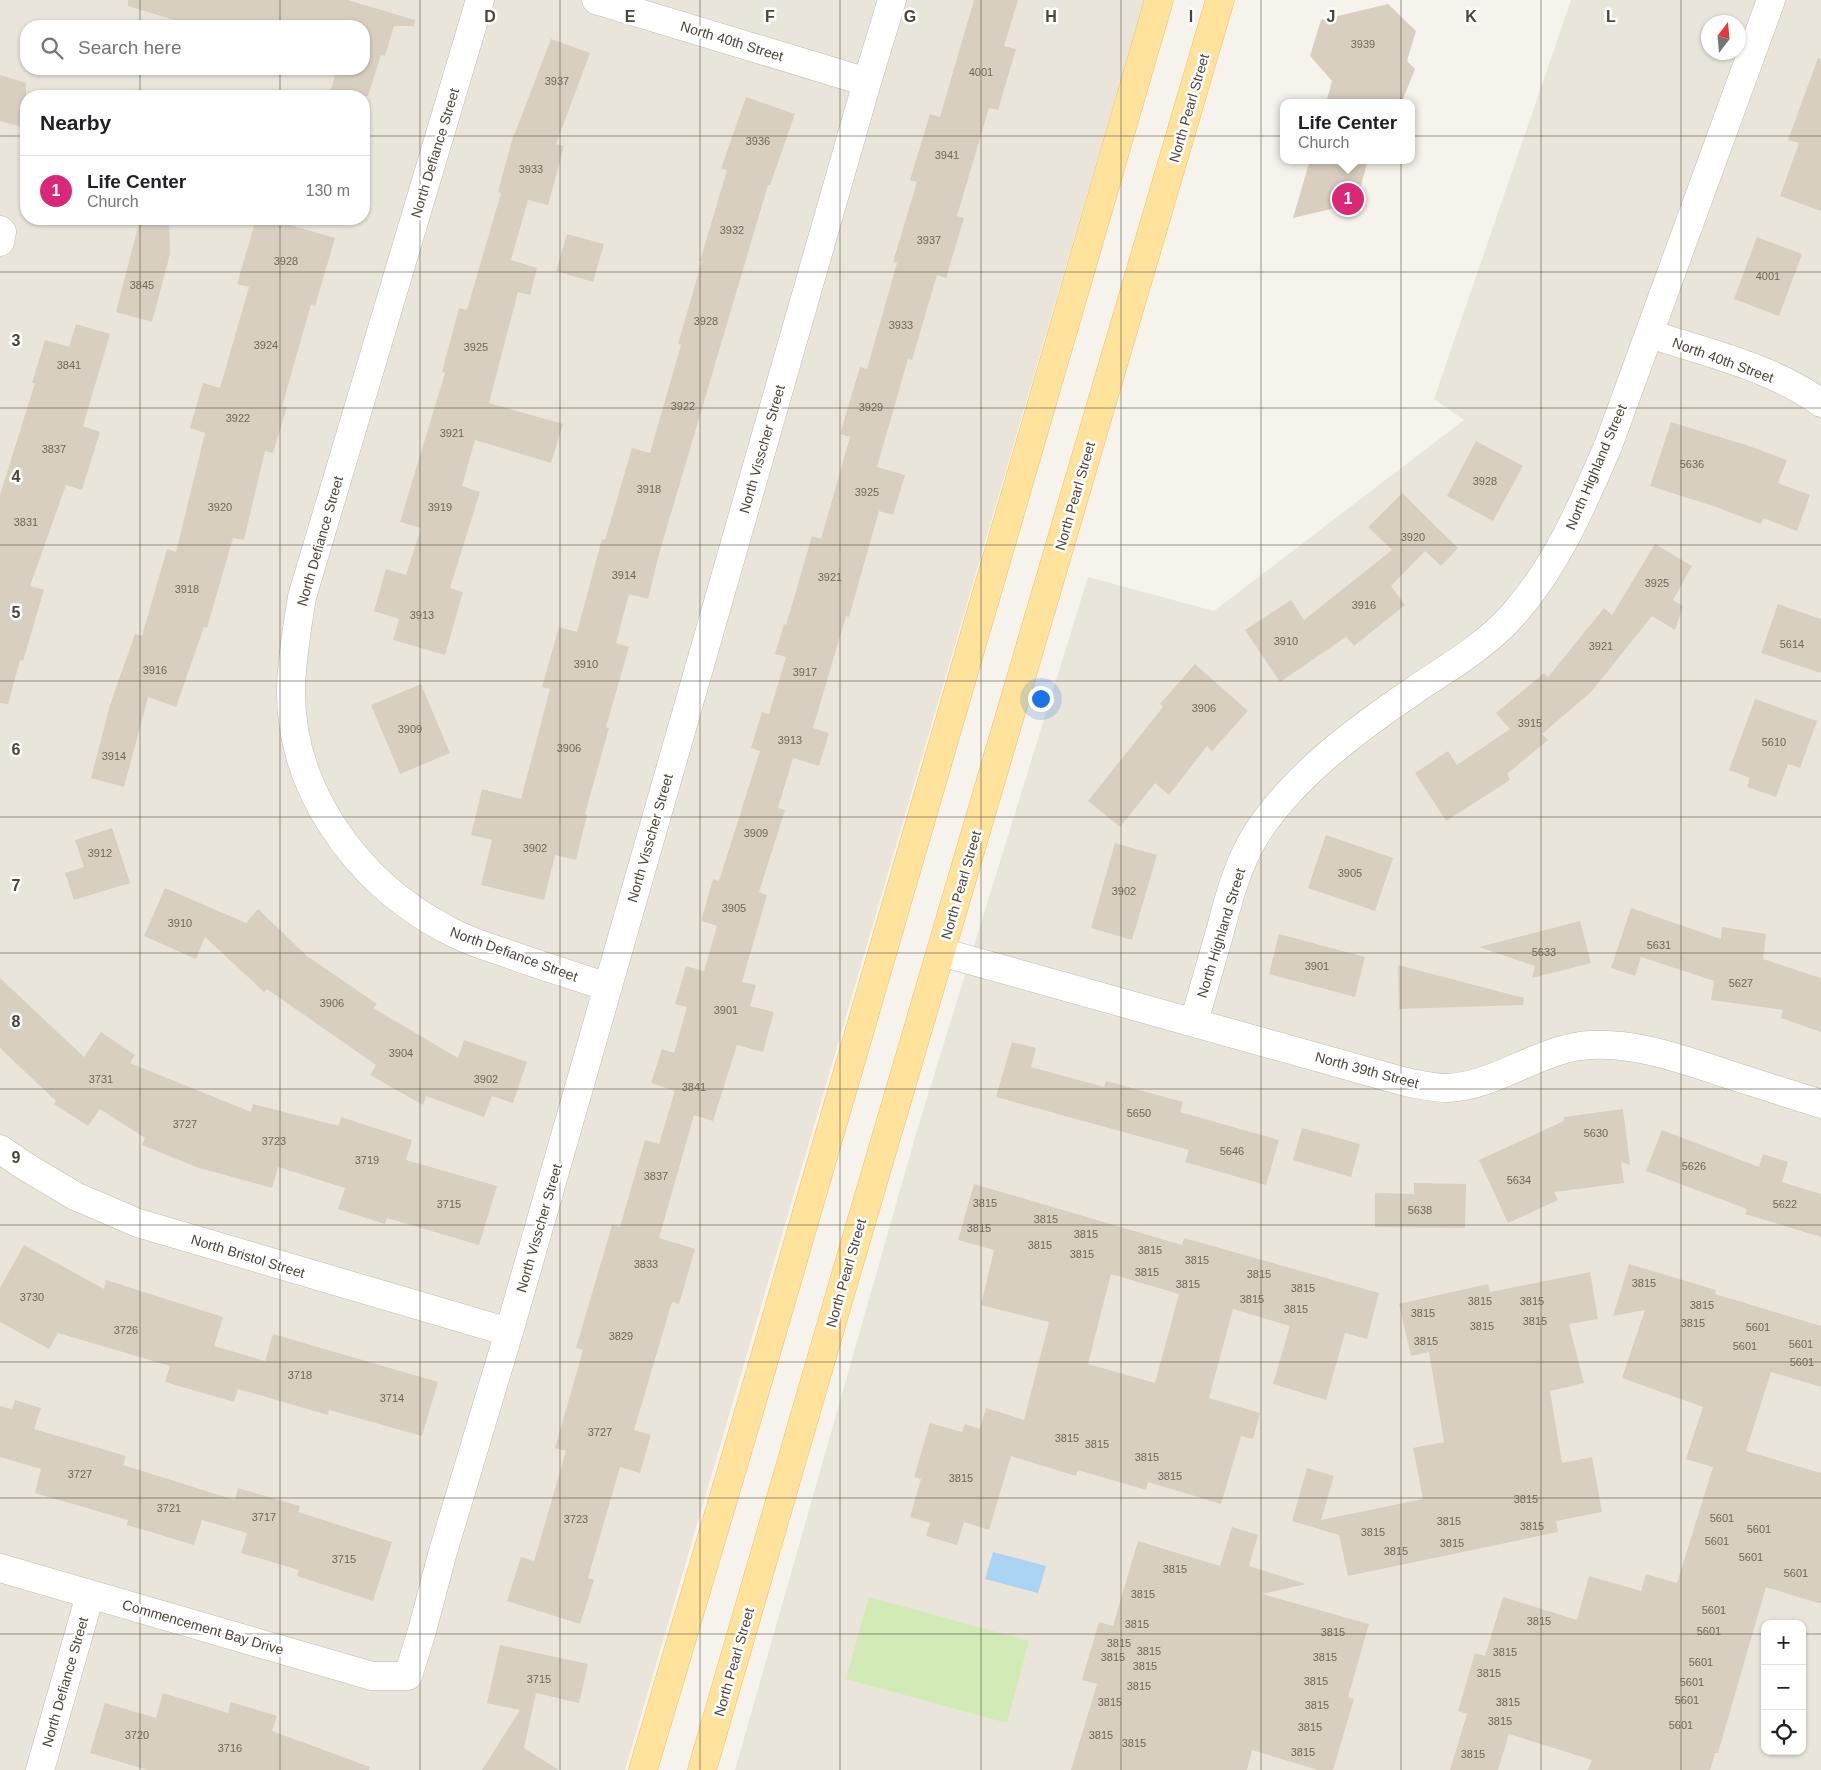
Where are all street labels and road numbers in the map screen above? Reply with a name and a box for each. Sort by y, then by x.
street label: North 40th Street [679,18,785,64]
street label: North Pearl Street [1166,52,1212,164]
street label: North Defiance Street [408,86,462,220]
street label: North 40th Street [1670,334,1776,386]
street label: North Visscher Street [736,383,788,515]
street label: North Highland Street [1562,402,1630,532]
street label: North Pearl Street [1052,440,1098,552]
street label: North Defiance Street [294,474,346,608]
street label: North Visscher Street [624,772,676,904]
street label: North Pearl Street [938,829,984,941]
street label: North Highland Street [1194,866,1248,1000]
street label: North Defiance Street [448,923,580,985]
street label: North 39th Street [1313,1048,1421,1092]
street label: North Visscher Street [513,1162,565,1294]
street label: North Pearl Street [823,1217,869,1329]
street label: North Bristol Street [189,1231,307,1281]
street label: Commencement Bay Drive [120,1596,286,1658]
street label: North Pearl Street [711,1606,757,1718]
street label: North Defiance Street [39,1615,91,1749]

